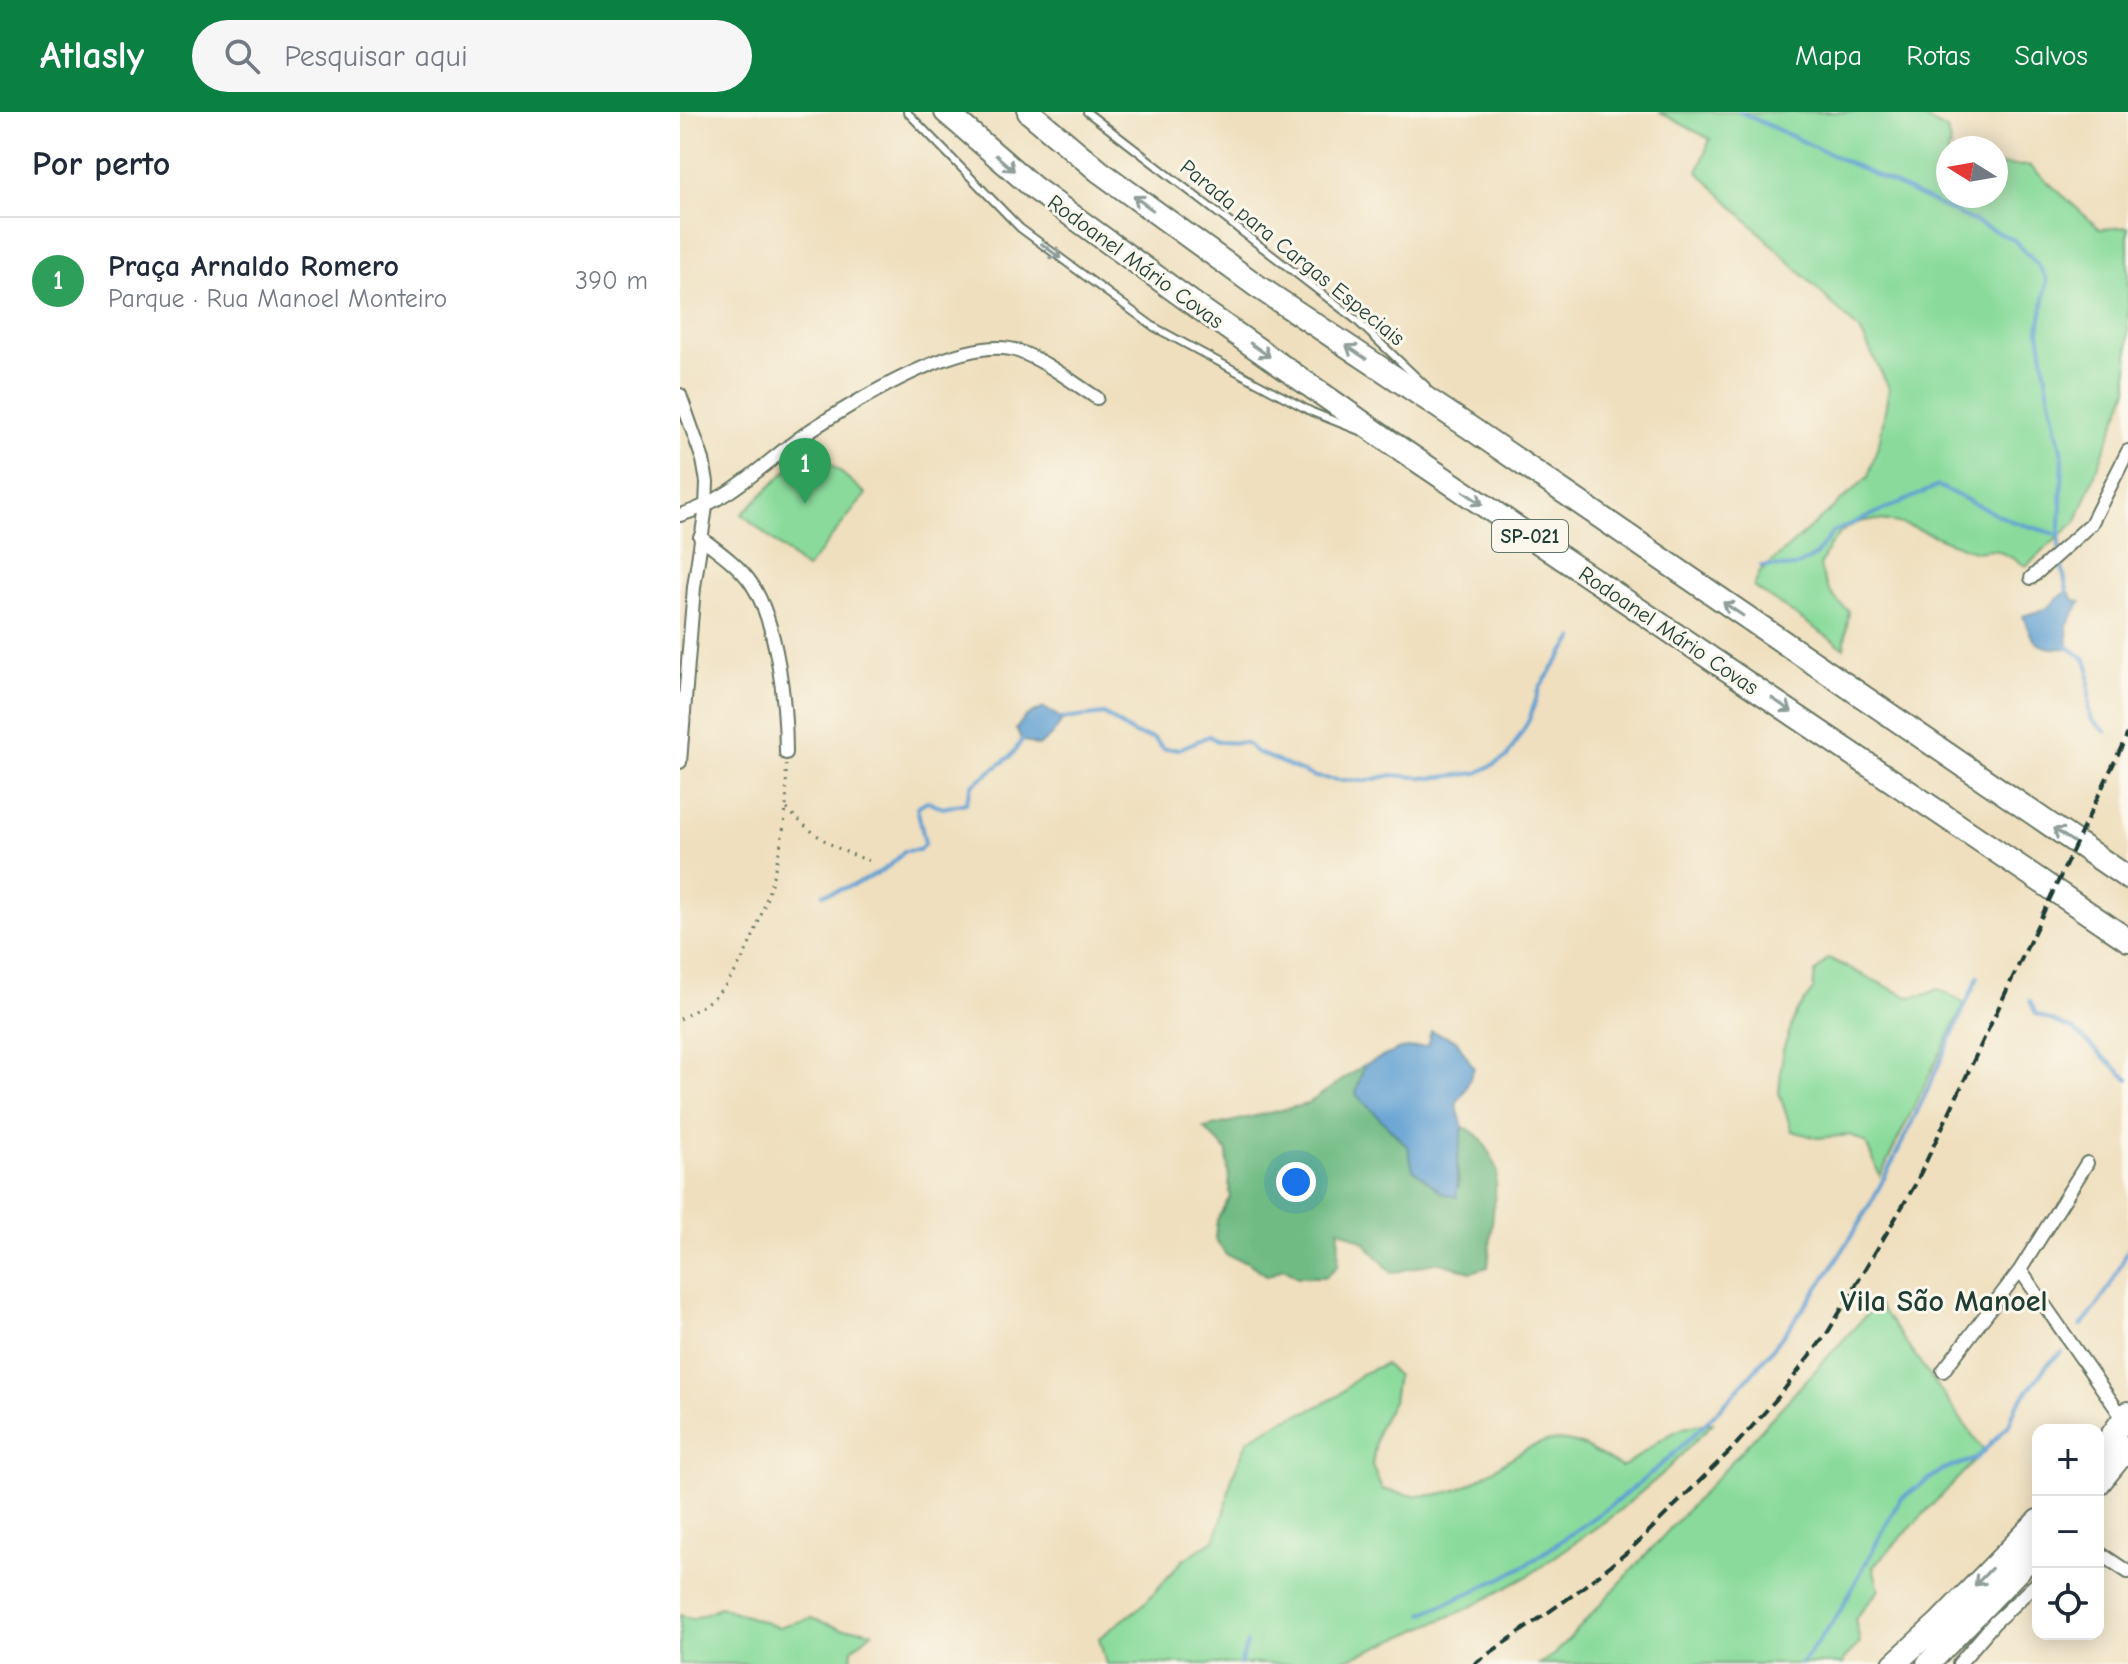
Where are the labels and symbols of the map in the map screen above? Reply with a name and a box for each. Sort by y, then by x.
north arrow [1936,136,2008,208]
one-way arrow [995,154,1015,172]
street label: Parada para Cargas Especiais [1175,154,1410,351]
street label: Rodoanel Mário Covas [1042,189,1228,334]
one-way arrow [1133,195,1154,212]
one-way arrow [1040,242,1061,259]
one-way arrow [1248,342,1270,358]
one-way arrow [1346,344,1368,360]
pin: 1 [779,438,831,504]
one-way arrow [1462,490,1484,506]
road number: SP-021 [1492,520,1568,552]
street label: Rodoanel Mário Covas [1574,561,1763,701]
one-way arrow [1722,601,1744,617]
one-way arrow [1771,697,1793,714]
one-way arrow [2052,827,2075,843]
your location [1276,1162,1316,1202]
district label: Vila São Manoel [1840,1284,2048,1319]
one-way arrow [1974,1567,1993,1587]

